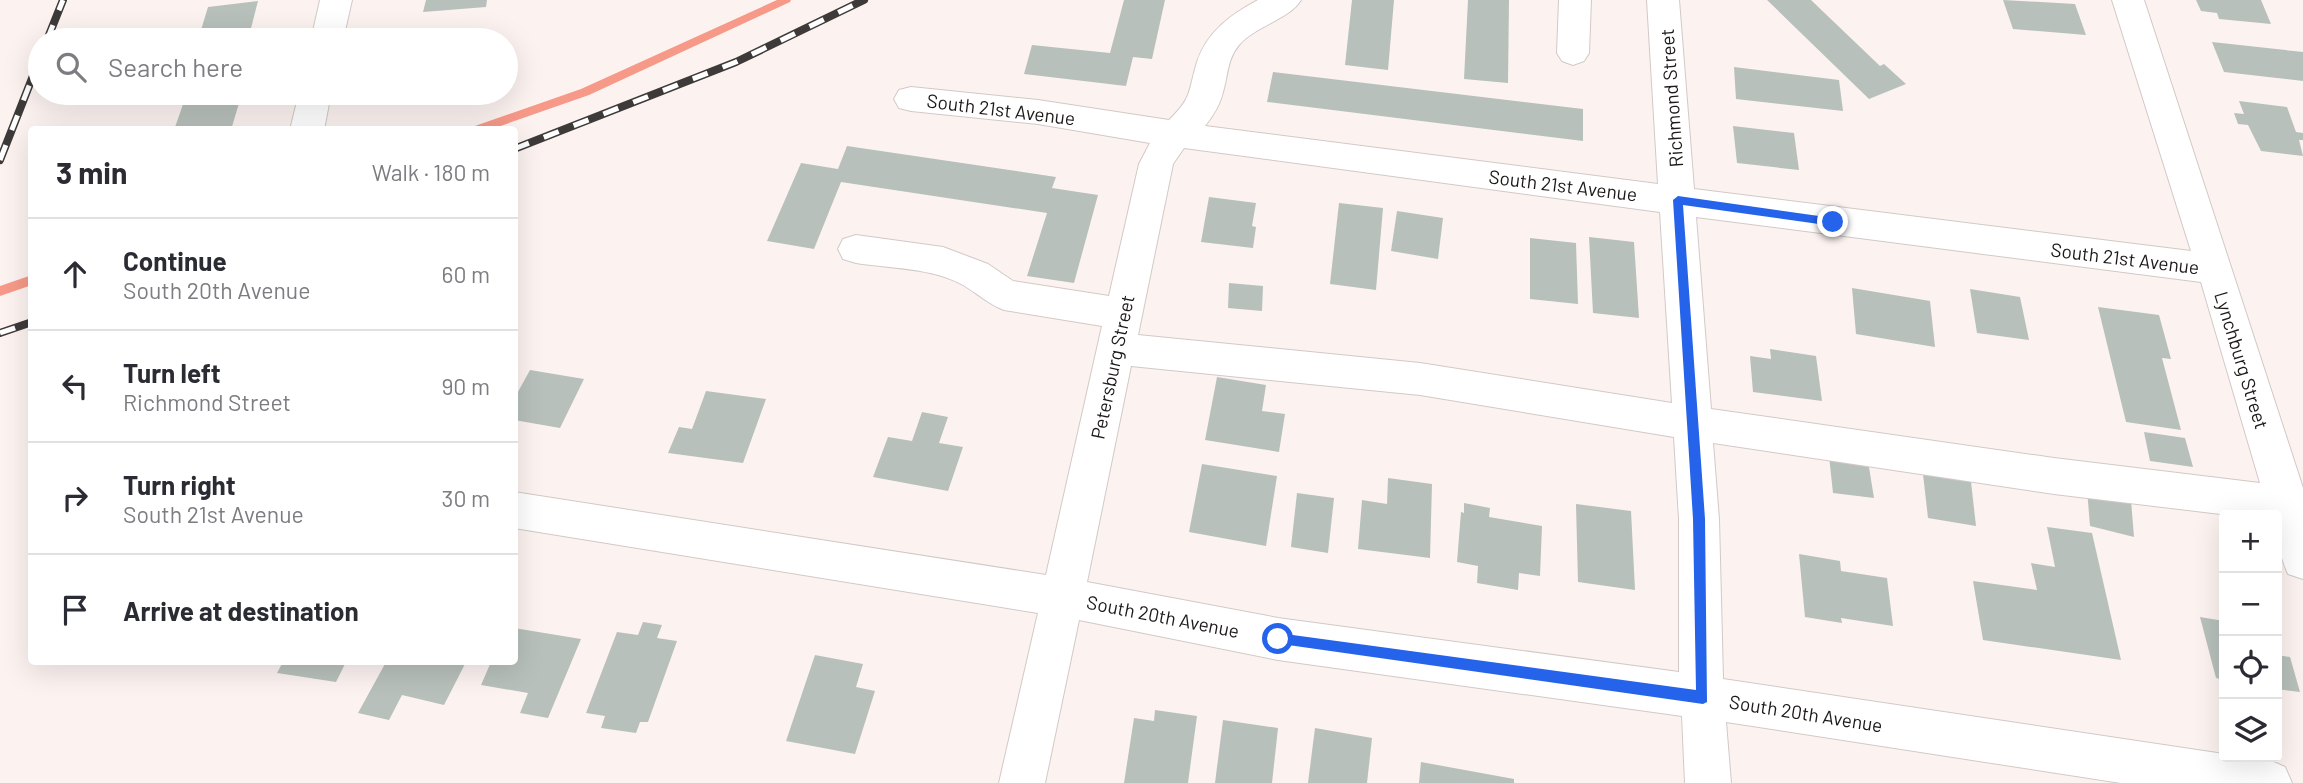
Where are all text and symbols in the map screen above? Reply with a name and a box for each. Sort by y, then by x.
search box [28,28,518,105]
street label: Richmond Street [1655,28,1687,168]
icon: search [52,48,90,86]
text: Search here [108,51,243,82]
street label: South 21st Avenue [925,88,1077,130]
text: 3 min [56,154,127,190]
text: Walk · 180 m [372,158,490,186]
street label: South 21st Avenue [1487,164,1639,206]
route end [1817,206,1848,237]
street label: South 21st Avenue [2049,237,2201,279]
text: Continue [123,245,227,276]
icon: ahead [56,255,94,293]
text: 60 m [442,260,490,288]
text: South 20th Avenue [123,276,310,304]
street label: Lynchburg Street [2210,288,2274,432]
street label: Petersburg Street [1085,293,1139,441]
text: Turn left [123,357,221,388]
icon: left [56,367,94,405]
text: 90 m [441,372,490,400]
text: Richmond Street [123,388,291,416]
text: Turn right [123,469,236,500]
icon: right [56,479,94,517]
text: 30 m [442,484,490,512]
text: South 21st Avenue [123,500,304,528]
map controls [2219,510,2282,762]
button: + [2219,510,2282,573]
button: − [2219,573,2282,636]
street label: South 20th Avenue [1085,590,1241,642]
icon: arrive [56,591,94,629]
text: Arrive at destination [123,595,359,626]
route start [1262,623,1293,654]
button: locate [2219,636,2282,699]
street label: South 20th Avenue [1728,690,1884,736]
button: layers [2219,699,2282,762]

